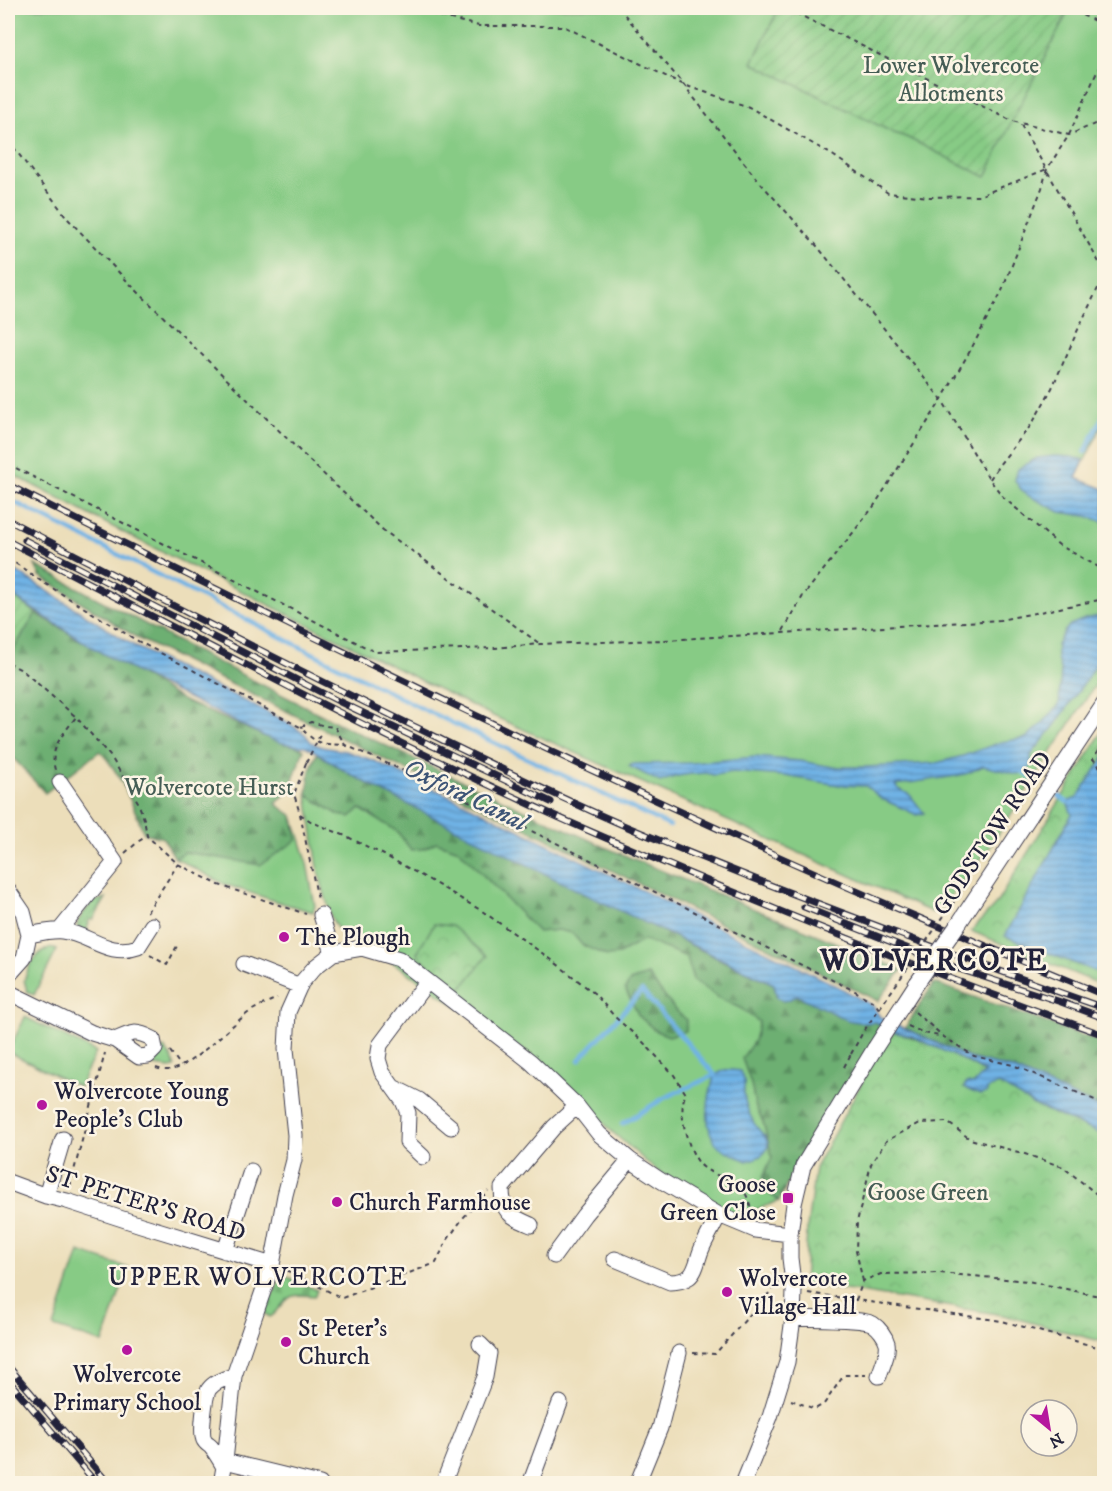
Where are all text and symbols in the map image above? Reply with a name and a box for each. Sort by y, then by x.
park label: Lower Wolvercote Allotments [863,51,1039,109]
street label: GODSTOW ROAD [927,746,1059,921]
water label: Oxford Canal [398,751,535,841]
park label: Wolvercote Hurst [123,773,294,803]
place label: The Plough [296,923,411,953]
marker: The Plough [277,930,291,944]
district label: WOLVERCOTE [819,943,1048,980]
place label: Wolvercote Young People’s Club [53,1077,229,1135]
marker: Wolvercote Young People’s Club [35,1098,49,1112]
street label: ST PETER'S ROAD [42,1159,249,1249]
place label: Goose Green Close [660,1170,776,1228]
park label: Goose Green [867,1178,989,1208]
place label: Church Farmhouse [349,1188,531,1218]
marker: Goose Green Close [781,1191,795,1205]
marker: Church Farmhouse [330,1195,344,1209]
district label: UPPER WOLVERCOTE [108,1261,408,1294]
place label: Wolvercote Village Hall [738,1264,857,1322]
marker: Wolvercote Village Hall [720,1285,734,1299]
place label: St Peter's Church [298,1314,387,1372]
marker: St Peter's Church [279,1335,293,1349]
marker: Wolvercote Primary School [120,1343,134,1357]
place label: Wolvercote Primary School [53,1360,202,1418]
north arrow [1019,1398,1079,1458]
text: N [1045,1428,1067,1452]

